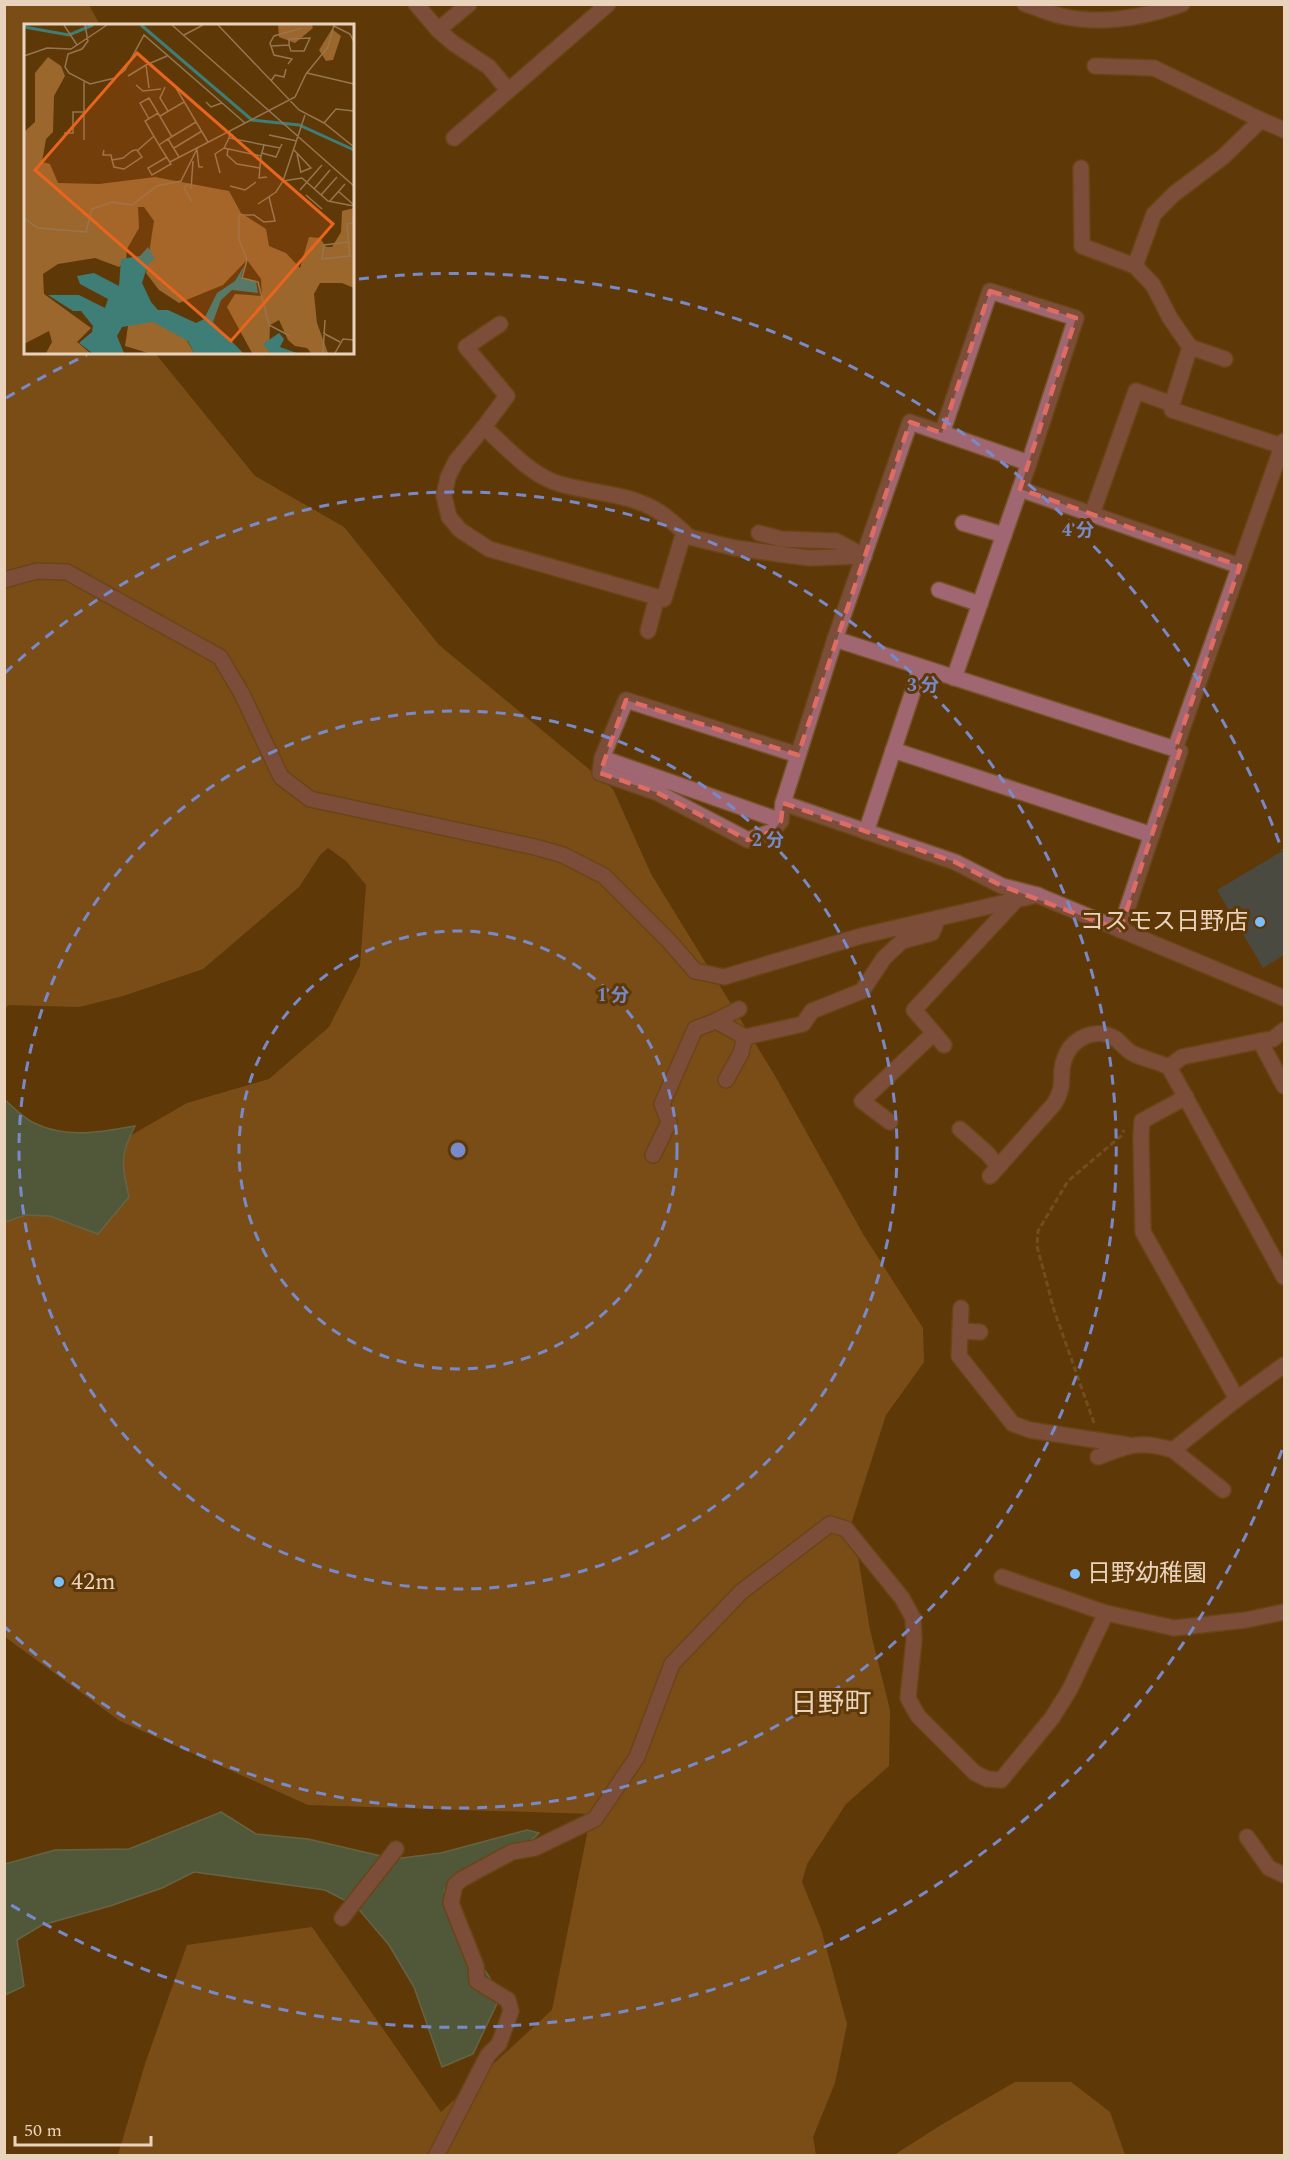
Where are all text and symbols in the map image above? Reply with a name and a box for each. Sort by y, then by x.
inset map [24,24,354,354]
text: 4 分 [1062,517,1094,544]
text: 3 分 [907,672,939,699]
text: 2 分 [752,827,784,854]
place label: コスモス日野店 [1080,904,1248,940]
marker: コスモス日野店 [1253,915,1267,929]
text: 1 分 [597,982,629,1009]
centre of rings [448,1140,468,1160]
place label: 日野幼稚園 [1087,1556,1207,1592]
place label: 42m [71,1564,116,1600]
marker: 日野幼稚園 [1068,1567,1082,1581]
marker: 42m [52,1575,66,1589]
district label: 日野町 [791,1683,872,1725]
scale bar [15,2109,152,2147]
text: 50 m [24,2117,62,2144]

